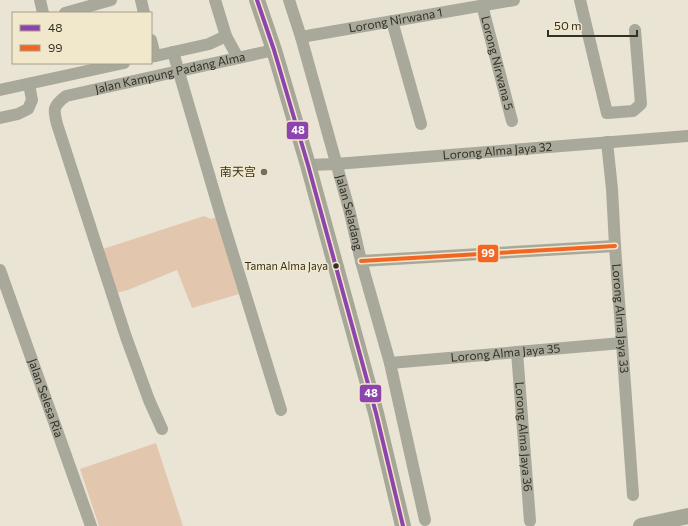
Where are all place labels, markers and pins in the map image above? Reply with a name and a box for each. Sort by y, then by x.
place label: 南天宫 [220,164,256,178]
marker: 南天宫 [259,167,269,177]
place label: Taman Alma Jaya [244,259,328,273]
marker: Taman Alma Jaya [331,261,341,271]

